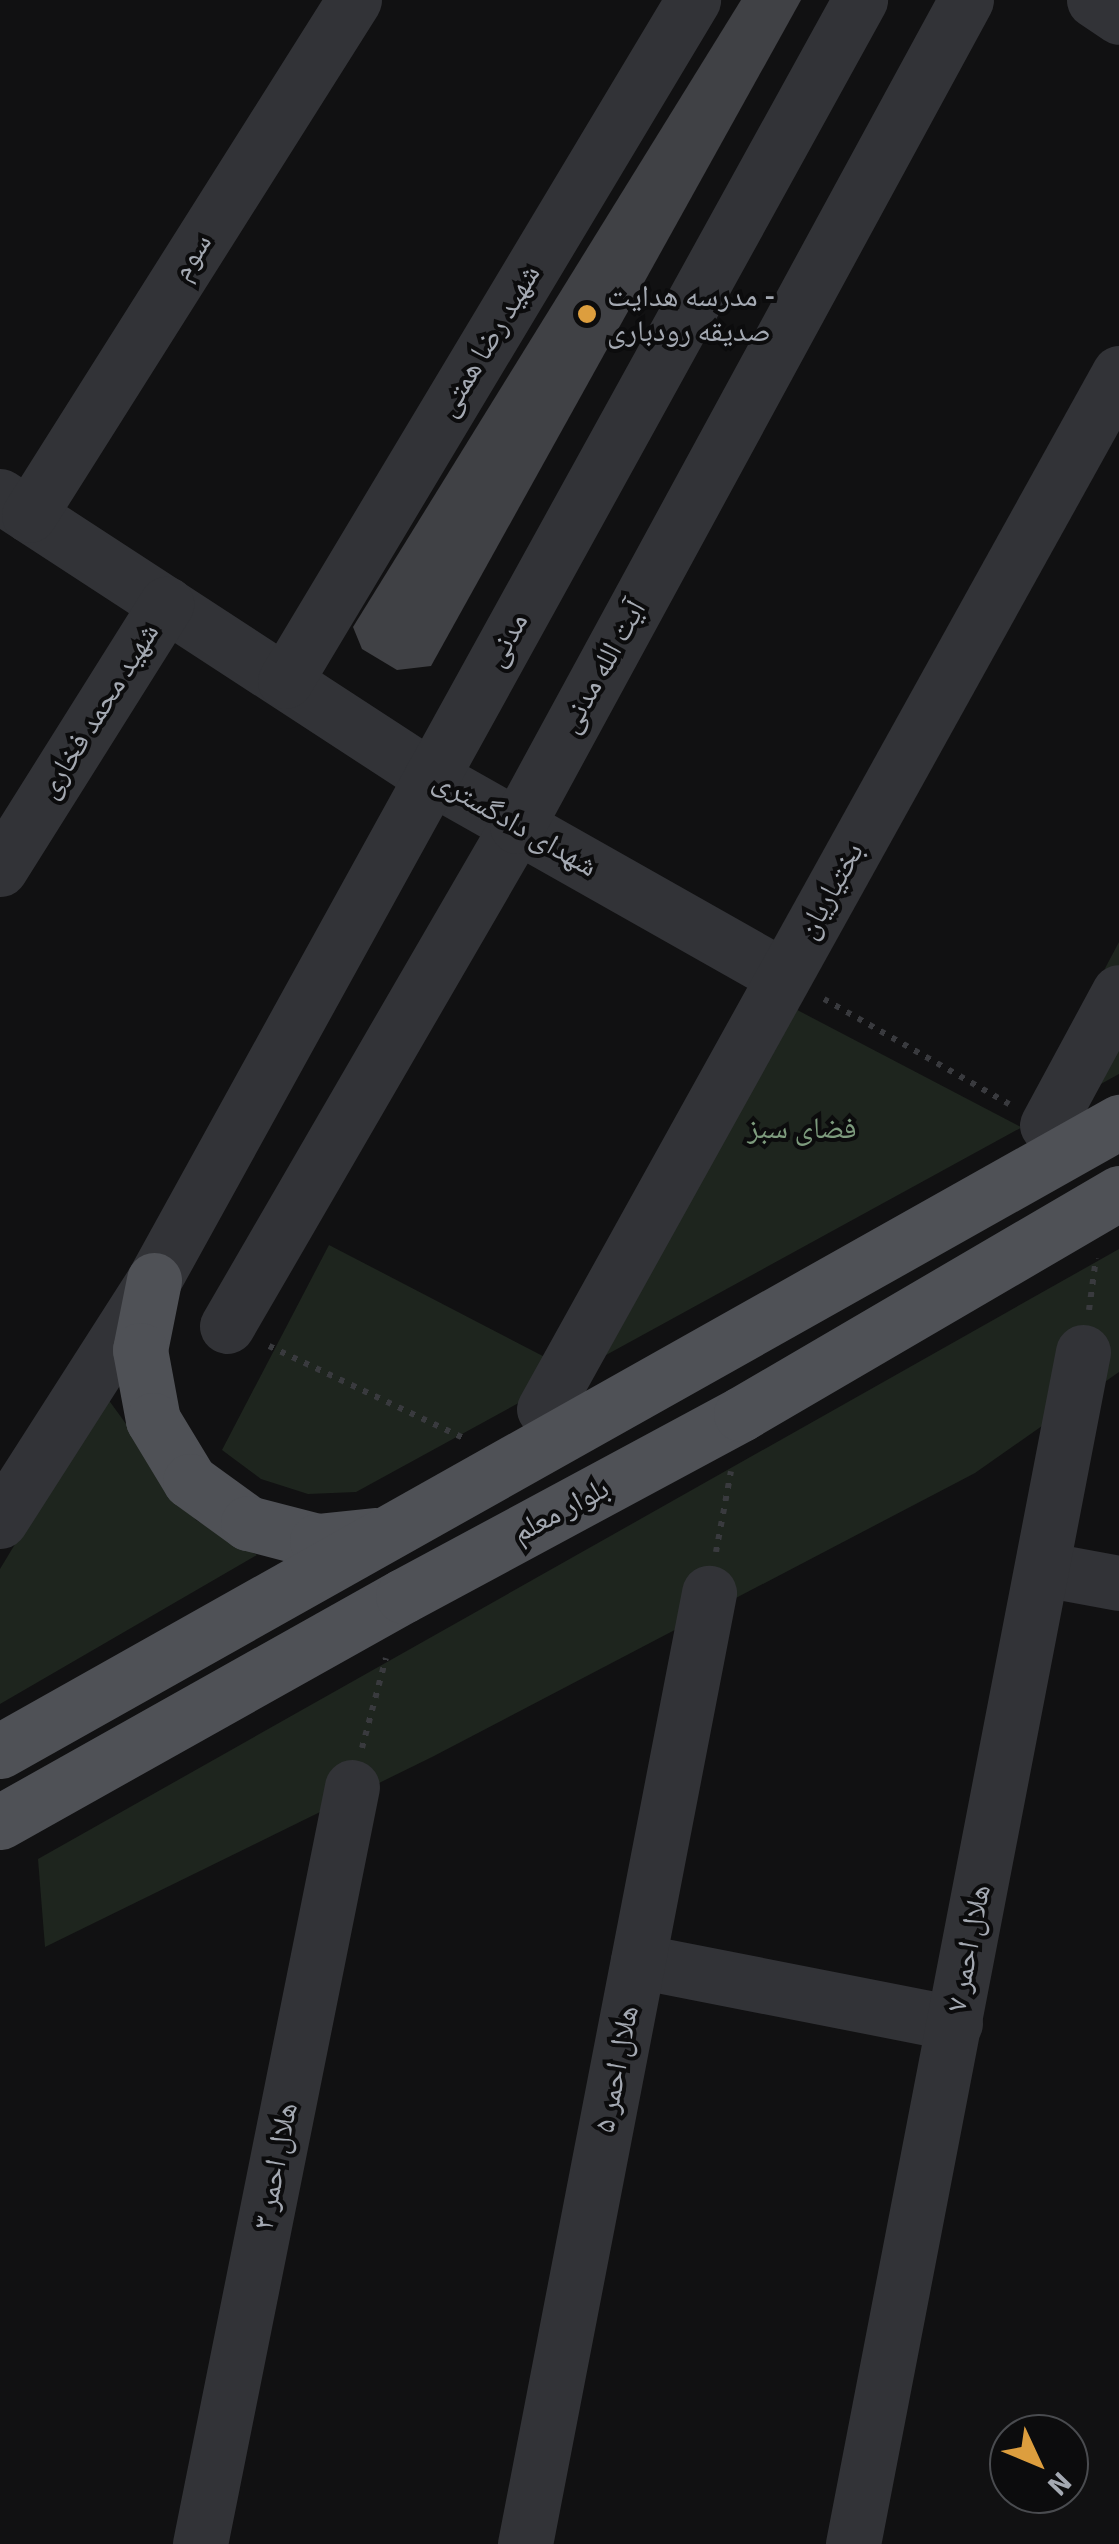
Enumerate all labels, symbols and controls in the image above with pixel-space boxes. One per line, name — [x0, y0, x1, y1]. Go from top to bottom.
street label: سوم — [164, 227, 220, 287]
street label: شهید رضا همتی — [429, 258, 549, 424]
place label: مدرسه هدایت - صدیقه رودباری — [607, 279, 775, 350]
marker: مدرسه هدایت - صدیقه رودباری — [576, 303, 598, 325]
street label: آیت الله مدنی — [552, 594, 654, 740]
street label: مدنی — [477, 606, 537, 674]
street label: شهید محمد فخاری — [31, 617, 167, 805]
street label: شهدای دادگستری — [427, 763, 603, 885]
street label: بختیاریان — [790, 837, 872, 945]
park label: فضای سبز — [747, 1111, 857, 1147]
street label: بلوار معلم — [507, 1471, 615, 1551]
street label: هلال احمر ۷ — [939, 1881, 999, 2015]
street label: هلال احمر ۵ — [587, 2002, 647, 2136]
street label: هلال احمر ۳ — [246, 2099, 306, 2233]
north arrow — [989, 2414, 1089, 2514]
text: N — [1040, 2465, 1078, 2502]

